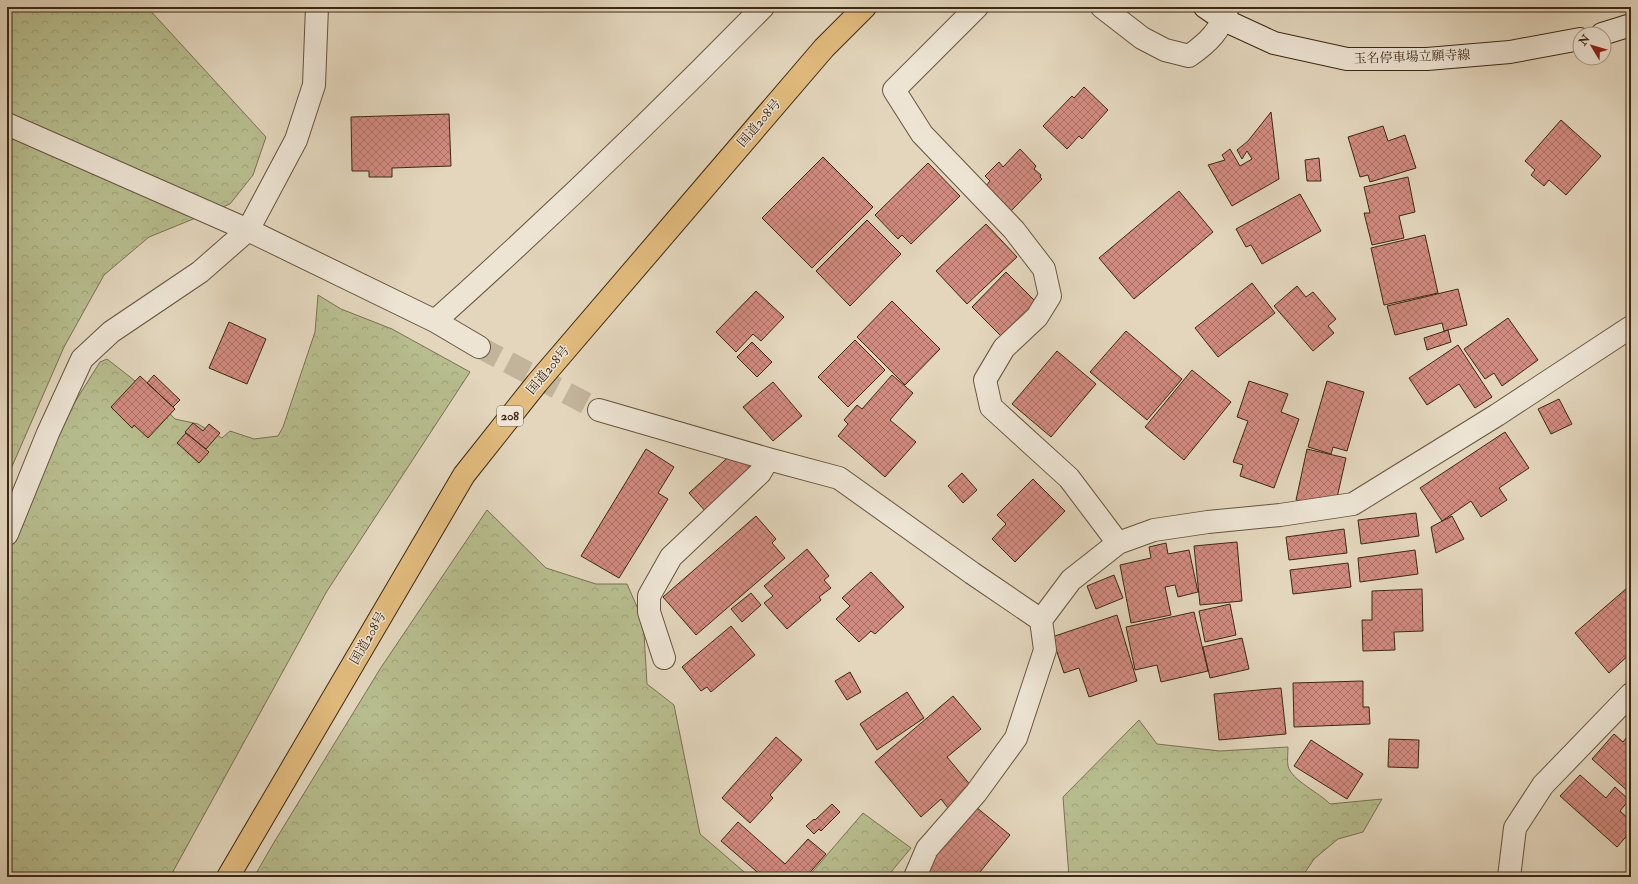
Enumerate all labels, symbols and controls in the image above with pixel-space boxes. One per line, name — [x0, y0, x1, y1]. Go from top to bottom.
north arrow — [1572, 26, 1612, 66]
text: N — [1576, 31, 1593, 49]
street label: 玉名停車場立願寺線 — [1353, 47, 1471, 67]
street label: 国道208号 — [734, 96, 784, 150]
street label: 国道208号 — [523, 343, 573, 397]
road number: 208 — [497, 406, 523, 426]
street label: 国道208号 — [346, 609, 390, 667]

